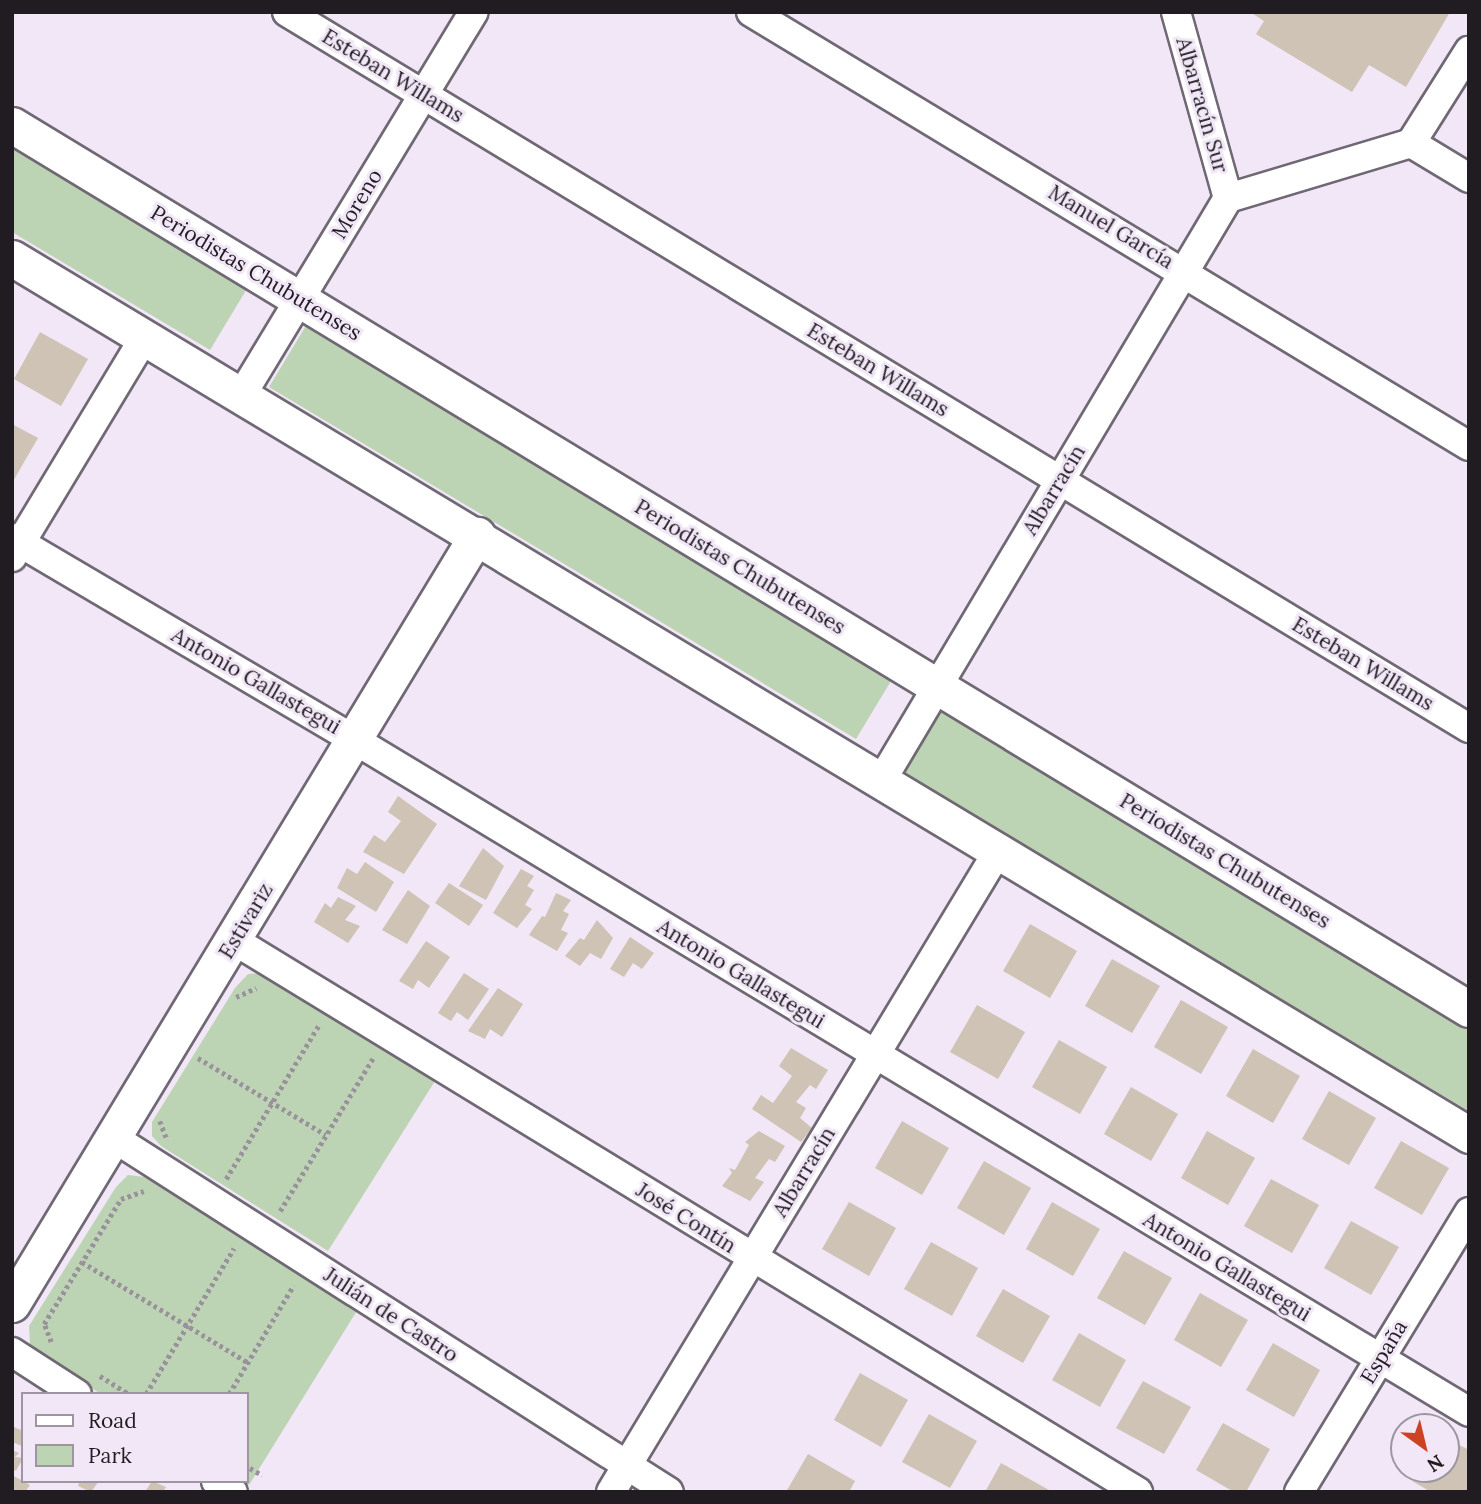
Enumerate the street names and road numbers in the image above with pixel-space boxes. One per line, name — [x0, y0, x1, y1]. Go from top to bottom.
street label: Esteban Willams — [318, 24, 468, 128]
street label: Albarracín Sur — [1171, 34, 1233, 176]
street label: Moreno — [326, 165, 388, 243]
street label: Manuel García — [1044, 180, 1178, 274]
street label: Periodistas Chubutenses — [146, 200, 366, 346]
street label: Esteban Willams — [803, 318, 953, 422]
street label: Albarracín — [1017, 440, 1091, 540]
street label: Periodistas Chubutenses — [630, 494, 850, 640]
street label: Esteban Willams — [1288, 612, 1438, 716]
street label: Antonio Gallastegui — [167, 622, 345, 740]
street label: Periodistas Chubutenses — [1115, 788, 1335, 934]
street label: Estivariz — [214, 879, 278, 963]
street label: Antonio Gallastegui — [653, 914, 829, 1034]
street label: Albarracín — [767, 1122, 841, 1222]
street label: José Contín — [631, 1177, 741, 1259]
street label: Antonio Gallastegui — [1139, 1207, 1315, 1327]
street label: Julián de Castro — [319, 1262, 463, 1368]
street label: España — [1355, 1316, 1413, 1388]

